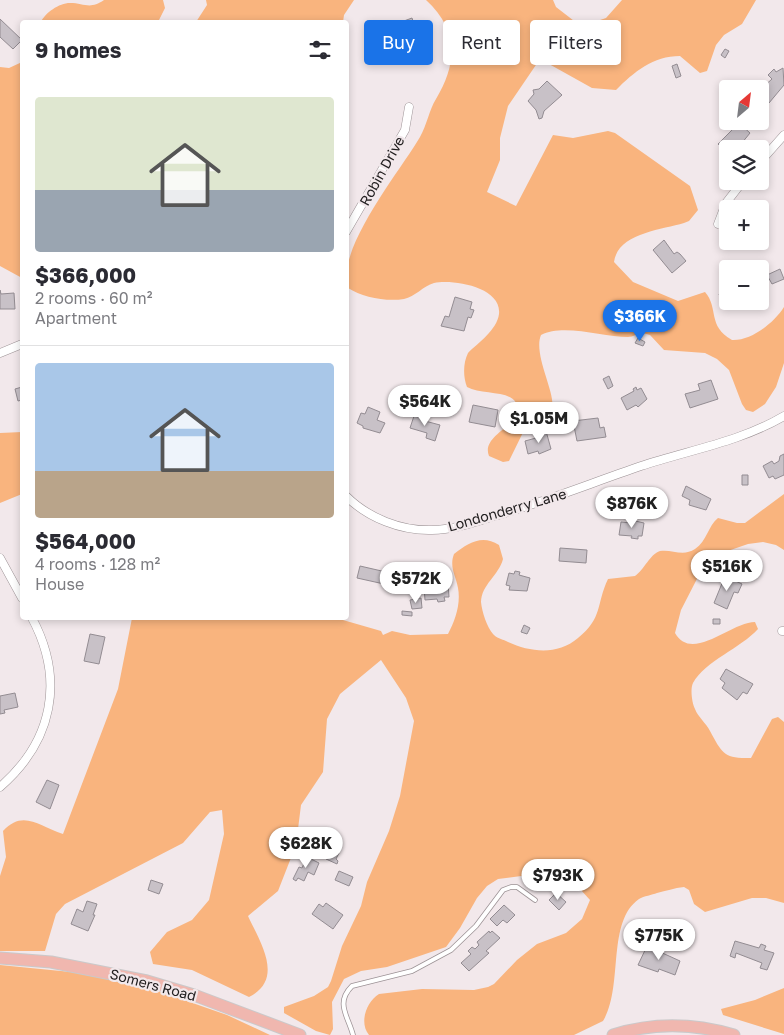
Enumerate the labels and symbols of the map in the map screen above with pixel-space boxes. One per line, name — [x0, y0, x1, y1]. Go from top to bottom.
north arrow — [719, 80, 769, 130]
street label: Robin Drive — [355, 133, 408, 209]
pin: $366K — [605, 300, 675, 342]
pin: $564K — [390, 384, 460, 427]
pin: $1.05M — [498, 402, 580, 444]
street label: Londonderry Lane — [446, 484, 568, 535]
pin: $876K — [597, 486, 667, 529]
pin: $516K — [692, 550, 762, 592]
pin: $572K — [381, 562, 451, 604]
pin: $628K — [271, 826, 341, 869]
pin: $793K — [523, 858, 593, 901]
pin: $775K — [624, 918, 694, 961]
street label: Somers Road — [108, 965, 198, 1004]

